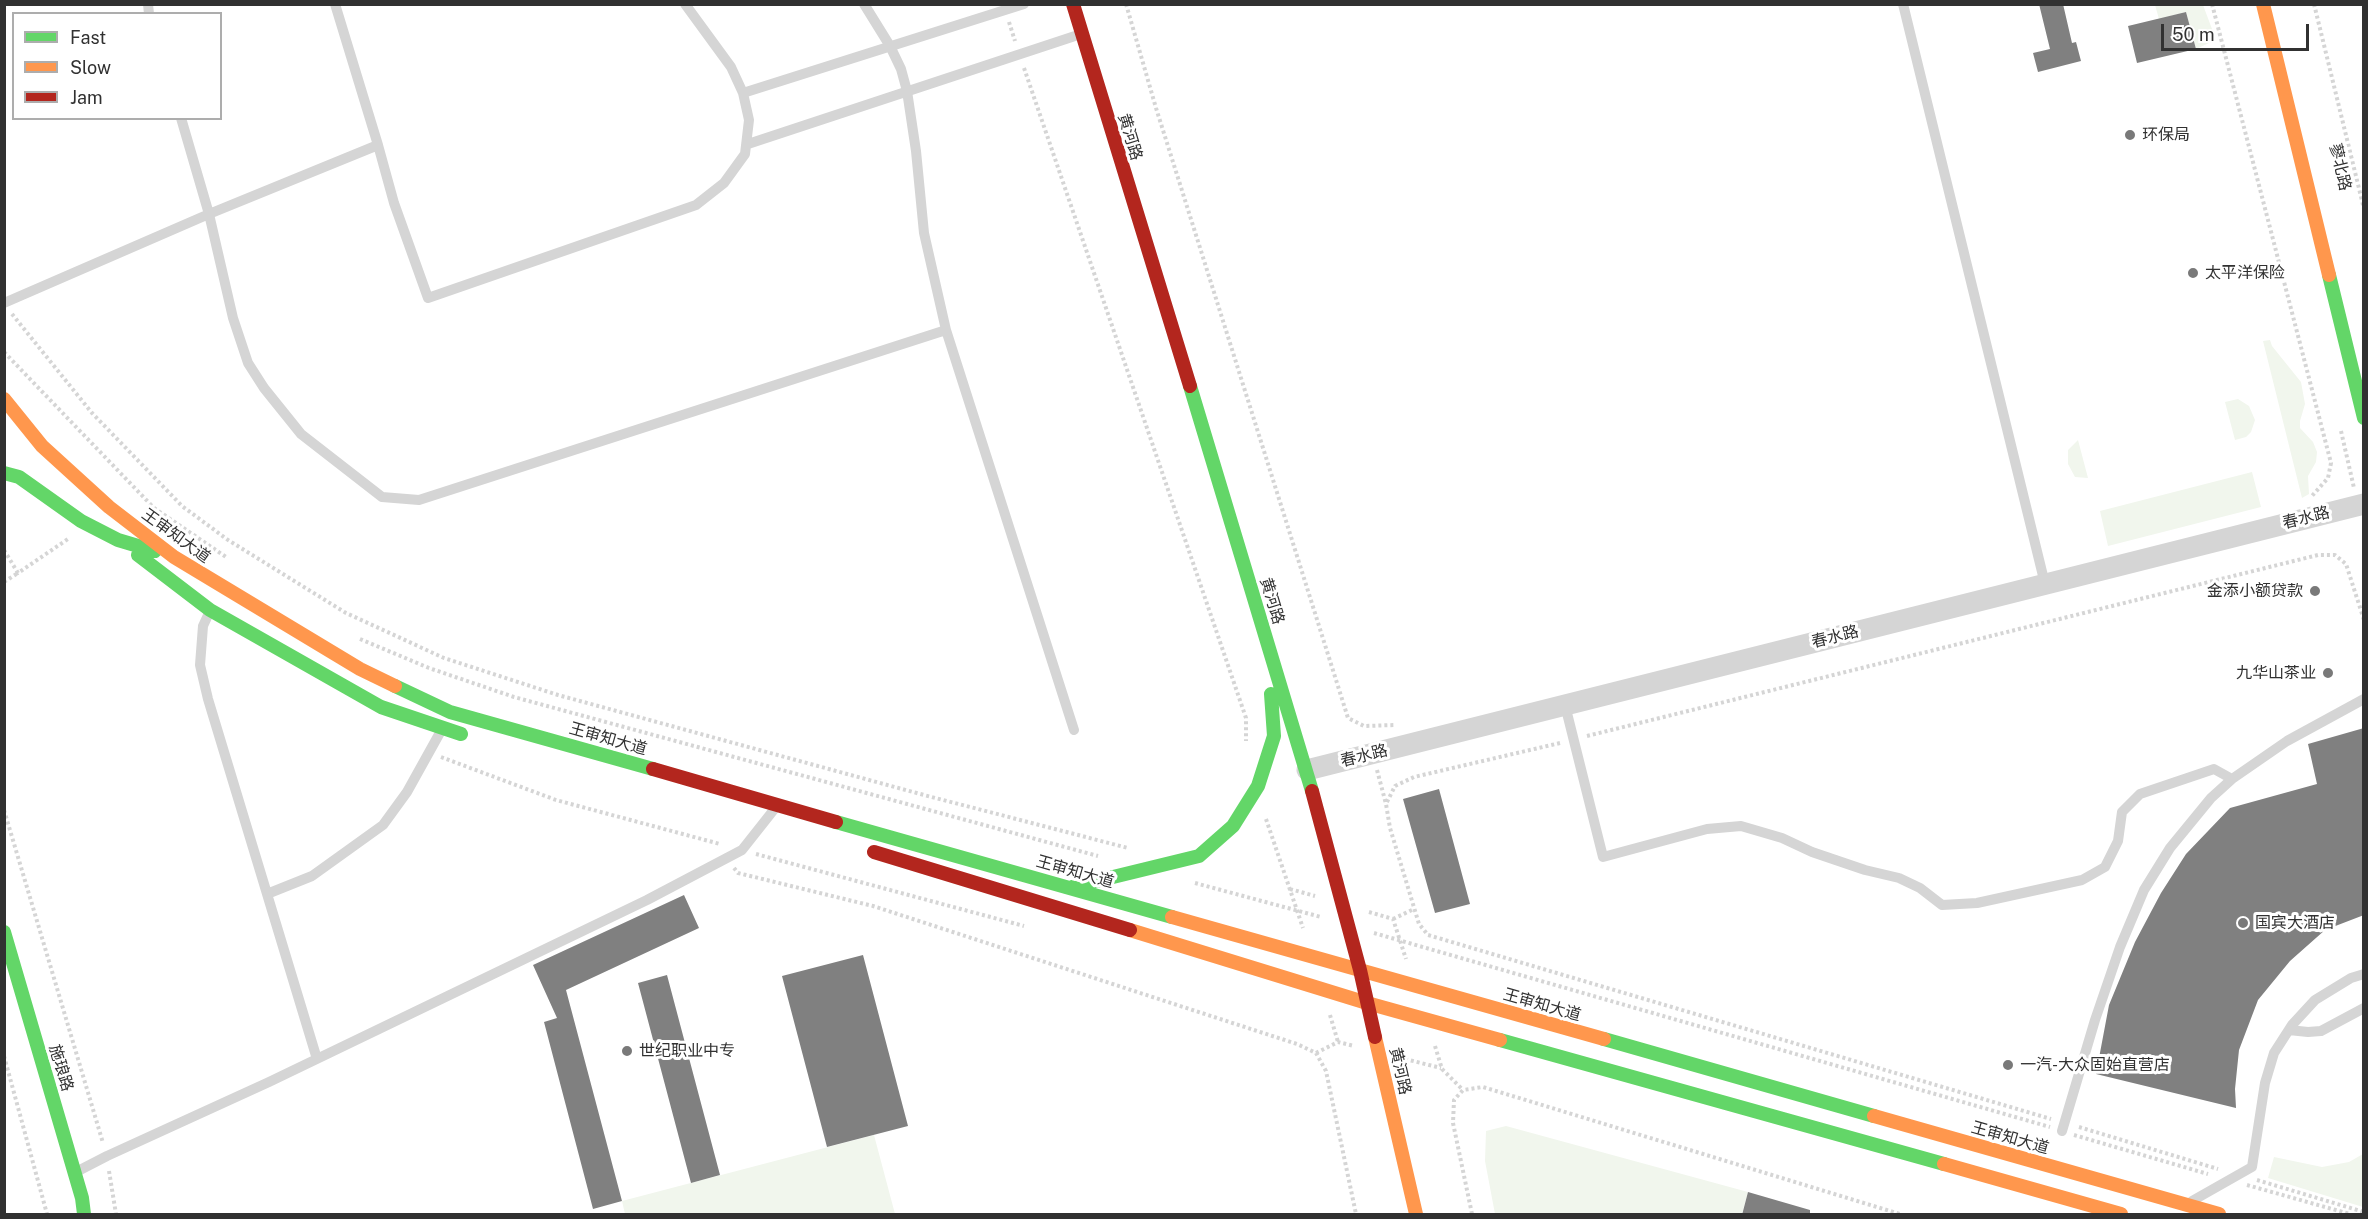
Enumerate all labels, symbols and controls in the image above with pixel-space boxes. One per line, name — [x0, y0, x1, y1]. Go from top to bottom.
legend — [12, 12, 222, 120]
scale bar — [2164, 12, 2312, 50]
text: 50 m — [2172, 24, 2215, 45]
text: Fast — [70, 27, 106, 48]
text: Slow — [70, 57, 111, 78]
text: Jam — [70, 87, 103, 108]
street label: 黄河路 — [1114, 111, 1146, 163]
place label: 环保局 — [2142, 125, 2190, 145]
marker: 环保局 — [2123, 128, 2137, 142]
street label: 蓼北路 — [2325, 141, 2355, 193]
place label: 太平洋保险 — [2205, 263, 2285, 283]
marker: 太平洋保险 — [2186, 266, 2200, 280]
street label: 春水路 — [2280, 503, 2332, 533]
street label: 王审知大道 — [138, 505, 214, 567]
street label: 黄河路 — [1256, 575, 1288, 627]
place label: 金添小额贷款 — [2207, 581, 2303, 601]
marker: 金添小额贷款 — [2308, 584, 2322, 598]
street label: 春水路 — [1809, 622, 1861, 652]
place label: 九华山茶业 — [2236, 663, 2316, 683]
marker: 九华山茶业 — [2321, 666, 2335, 680]
street label: 王审知大道 — [567, 719, 649, 759]
street label: 春水路 — [1338, 741, 1390, 771]
street label: 王审知大道 — [1034, 852, 1116, 892]
place label: 国宾大酒店 — [2255, 913, 2335, 933]
marker: 国宾大酒店 — [2236, 916, 2250, 930]
street label: 王审知大道 — [1501, 985, 1583, 1025]
place label: 世纪职业中专 — [639, 1041, 735, 1061]
street label: 施琅路 — [45, 1042, 77, 1094]
marker: 世纪职业中专 — [620, 1044, 634, 1058]
street label: 黄河路 — [1385, 1045, 1415, 1097]
place label: 一汽-大众固始直营店 — [2020, 1055, 2170, 1075]
marker: 一汽-大众固始直营店 — [2001, 1058, 2015, 1072]
street label: 王审知大道 — [1969, 1118, 2051, 1158]

